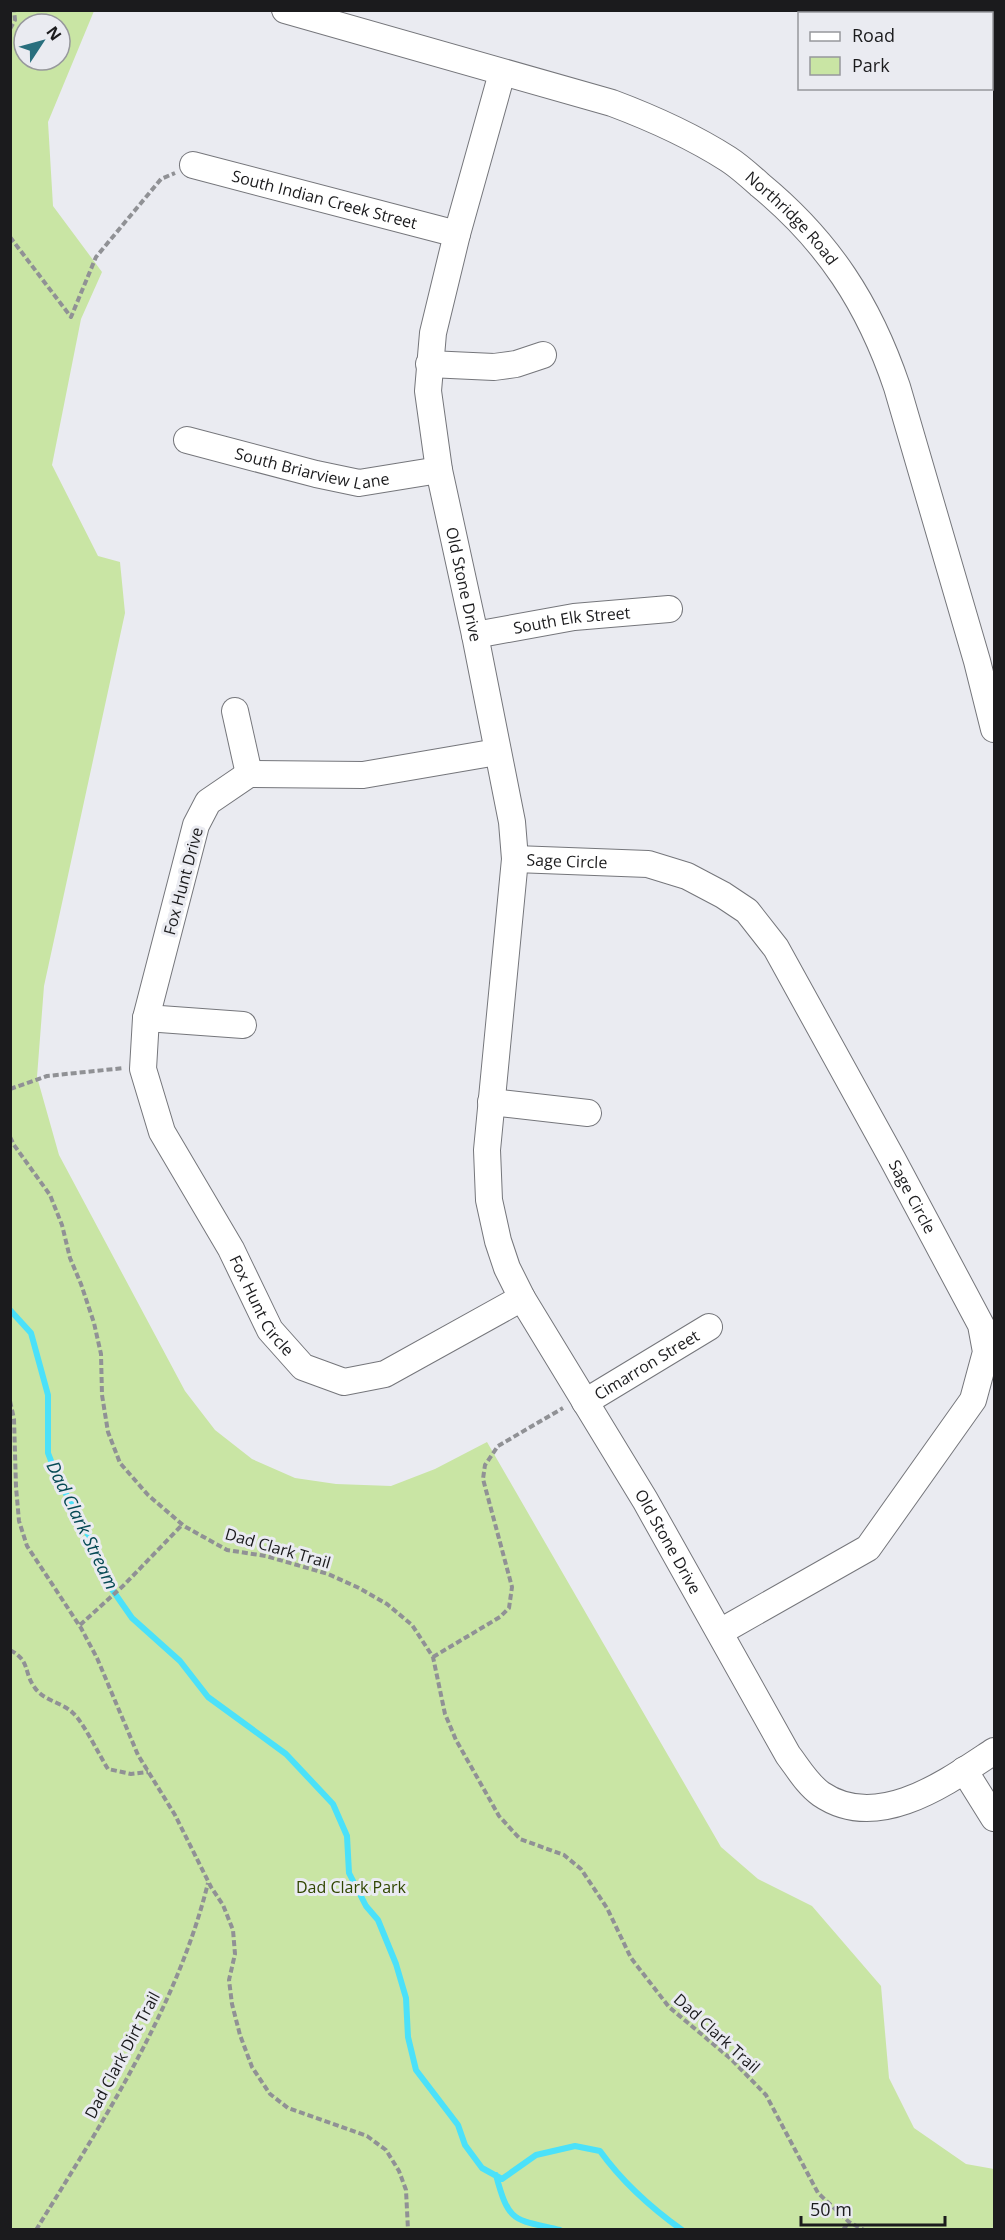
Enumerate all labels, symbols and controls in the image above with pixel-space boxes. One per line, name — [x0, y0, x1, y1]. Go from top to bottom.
north arrow — [12, 12, 72, 72]
legend — [798, 12, 993, 90]
text: N — [41, 21, 67, 45]
text: Road — [852, 23, 895, 47]
text: Park — [852, 53, 890, 77]
street label: South Indian Creek Street — [230, 165, 420, 234]
street label: Northridge Road — [741, 166, 843, 269]
street label: South Briarview Lane — [233, 442, 391, 494]
street label: Old Stone Drive — [441, 525, 487, 643]
street label: South Elk Street — [511, 601, 631, 639]
street label: Fox Hunt Drive — [158, 825, 208, 937]
street label: Sage Circle — [526, 848, 608, 873]
street label: Sage Circle — [884, 1156, 941, 1237]
street label: Fox Hunt Circle — [224, 1251, 299, 1360]
street label: Cimarron Street — [590, 1324, 704, 1405]
water label: Dad Clark Stream — [42, 1457, 124, 1593]
street label: Old Stone Drive — [630, 1485, 706, 1598]
street label: Dad Clark Trail — [223, 1522, 333, 1574]
park label: Dad Clark Park — [296, 1876, 407, 1898]
street label: Dad Clark Dirt Trail — [79, 1988, 165, 2122]
street label: Dad Clark Trail — [669, 1988, 765, 2078]
scale bar — [801, 2189, 945, 2227]
text: 50 m — [810, 2197, 852, 2221]

